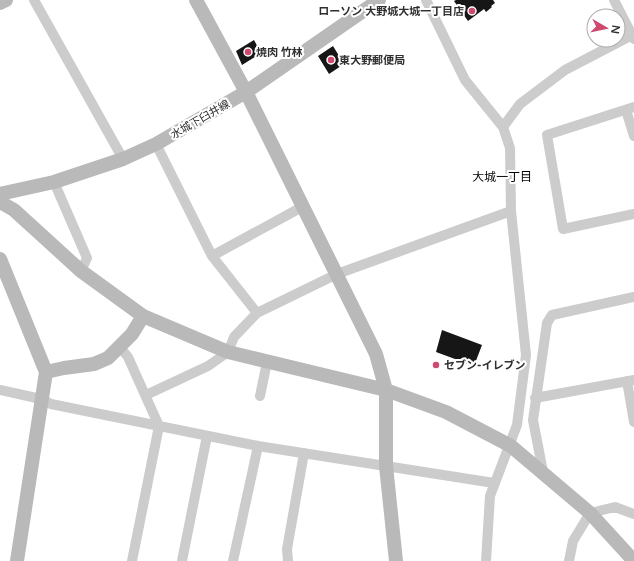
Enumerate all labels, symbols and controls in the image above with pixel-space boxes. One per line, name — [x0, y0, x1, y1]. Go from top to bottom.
place label: ローソン 大野城大城一丁目店 — [318, 5, 464, 18]
marker: ローソン 大野城大城一丁目店 — [467, 6, 477, 16]
north arrow — [586, 8, 626, 48]
text: N — [608, 24, 622, 35]
place label: 焼肉 竹林 — [256, 46, 303, 59]
marker: 焼肉 竹林 — [243, 47, 253, 57]
place label: 東大野郵便局 — [339, 54, 405, 67]
marker: 東大野郵便局 — [326, 55, 336, 65]
street label: 水城下臼井線 — [168, 97, 232, 142]
district label: 大城一丁目 — [472, 170, 532, 184]
place label: セブン-イレブン — [444, 359, 526, 372]
marker: セブン-イレブン — [431, 360, 441, 370]

